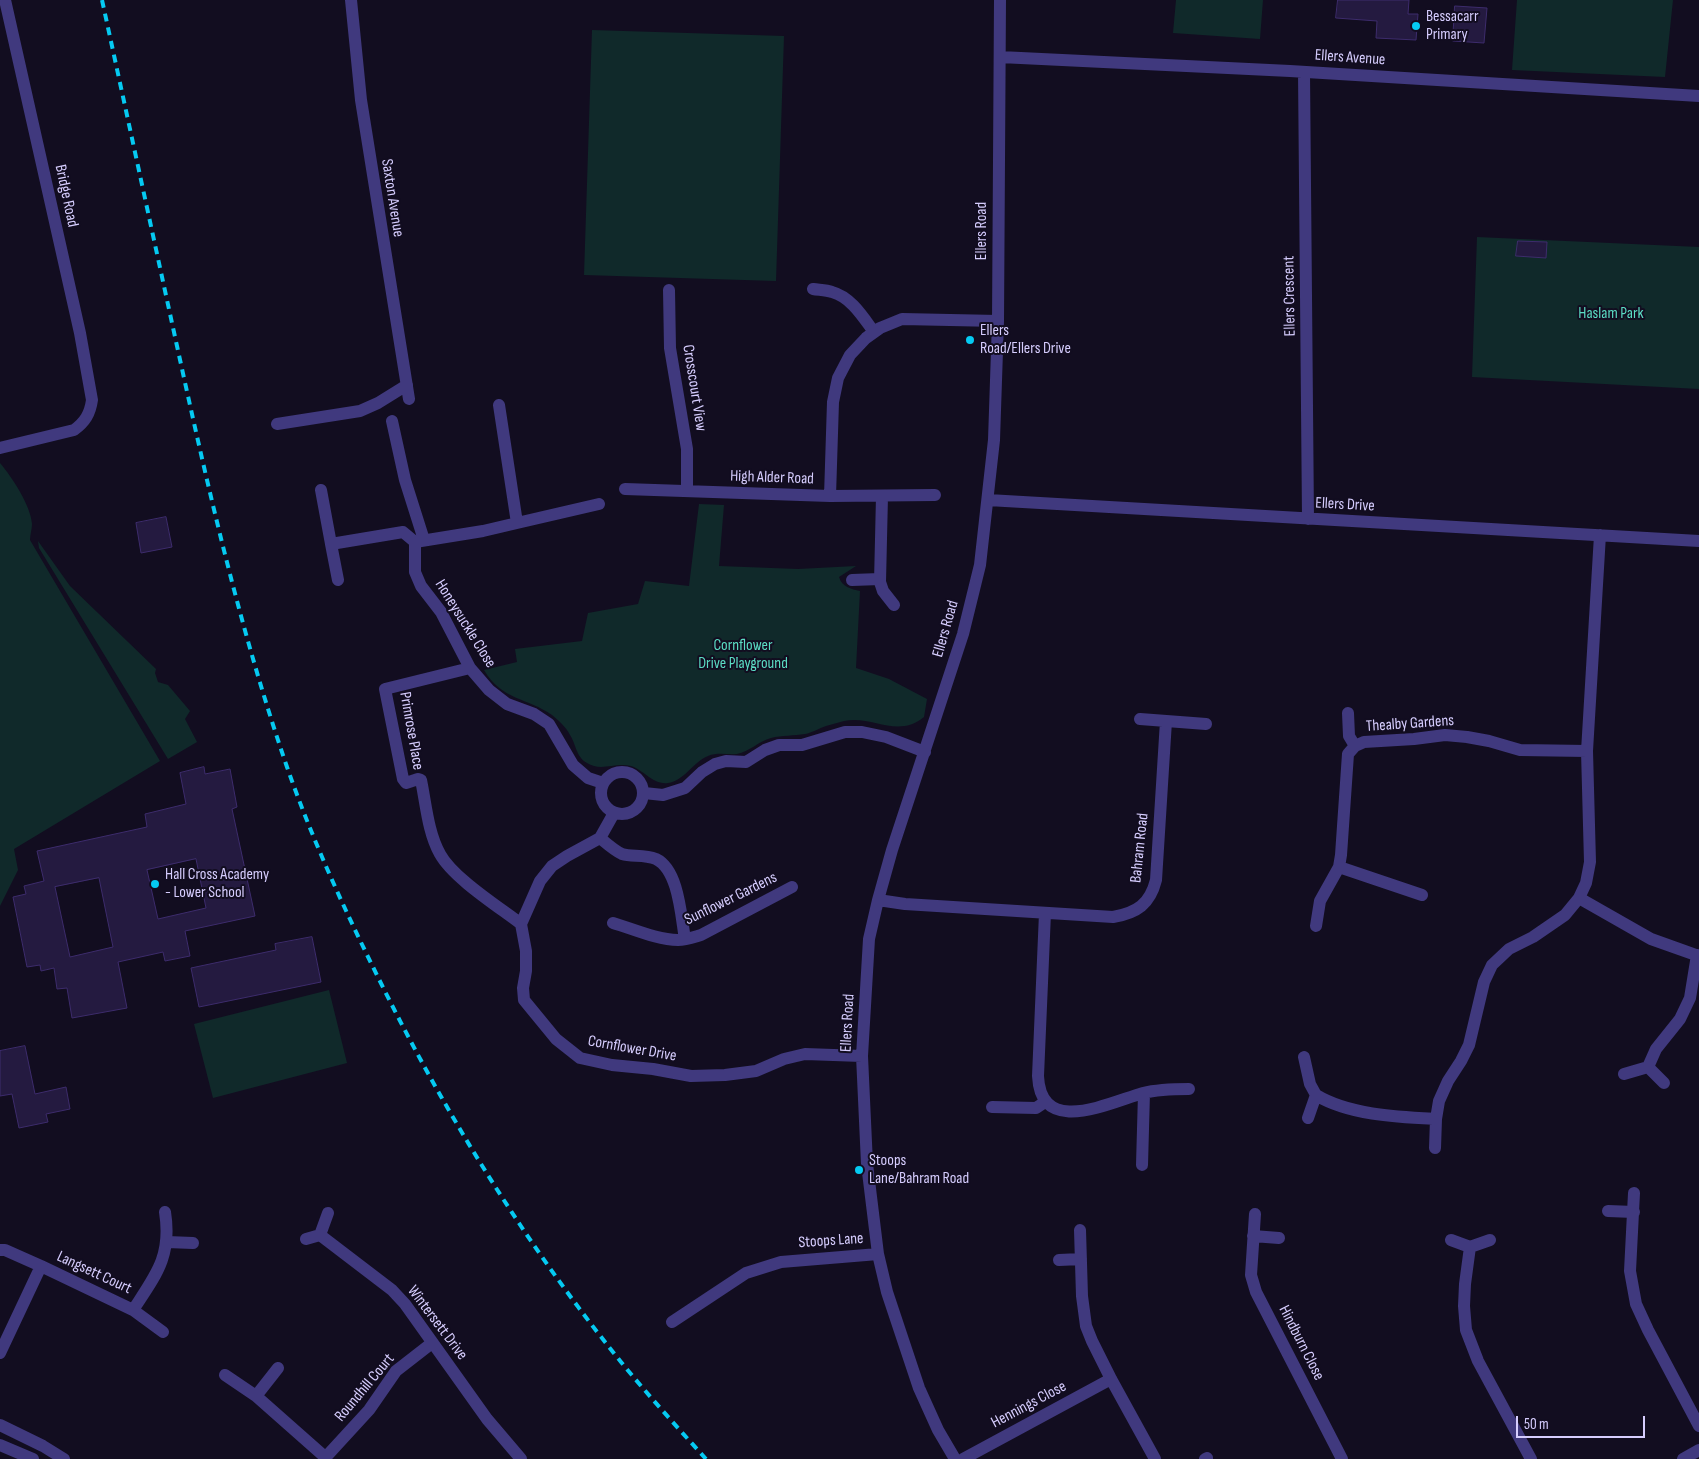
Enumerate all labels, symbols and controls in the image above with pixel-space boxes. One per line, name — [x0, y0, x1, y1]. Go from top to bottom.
place label: Bessacarr Primary — [1426, 7, 1478, 45]
marker: Bessacarr Primary — [1410, 20, 1422, 32]
street label: Ellers Avenue — [1314, 46, 1386, 70]
street label: Saxton Avenue — [376, 158, 408, 238]
street label: Bridge Road — [50, 163, 82, 229]
street label: Ellers Road — [972, 202, 992, 260]
street label: Ellers Crescent — [1280, 256, 1300, 336]
park label: Haslam Park — [1578, 304, 1644, 324]
place label: Ellers Road/Ellers Drive — [980, 321, 1071, 359]
marker: Ellers Road/Ellers Drive — [964, 334, 976, 346]
street label: Crosscourt View — [678, 343, 710, 433]
street label: High Alder Road — [730, 467, 814, 489]
street label: Ellers Drive — [1315, 494, 1375, 516]
street label: Honeysuckle Close — [430, 576, 500, 672]
street label: Ellers Road — [929, 598, 963, 660]
park label: Cornflower Drive Playground — [698, 636, 788, 674]
street label: Primrose Place — [395, 690, 427, 772]
street label: Thealby Gardens — [1365, 711, 1455, 737]
street label: Bahram Road — [1127, 812, 1153, 884]
place label: Hall Cross Academy - Lower School — [165, 865, 269, 903]
street label: Sunflower Gardens — [682, 868, 780, 930]
marker: Hall Cross Academy - Lower School — [149, 878, 161, 890]
street label: Ellers Road — [837, 993, 859, 1053]
street label: Cornflower Drive — [586, 1032, 678, 1066]
place label: Stoops Lane/Bahram Road — [869, 1151, 969, 1189]
marker: Stoops Lane/Bahram Road — [853, 1164, 865, 1176]
street label: Stoops Lane — [798, 1229, 864, 1253]
street label: Langsett Court — [54, 1247, 134, 1299]
street label: Wintersett Drive — [403, 1282, 471, 1364]
street label: Hindburn Close — [1274, 1302, 1328, 1384]
street label: Roundhill Court — [331, 1350, 399, 1426]
street label: Hennings Close — [988, 1377, 1070, 1433]
scale bar — [1519, 1406, 1648, 1438]
text: 50 m — [1524, 1415, 1549, 1434]

